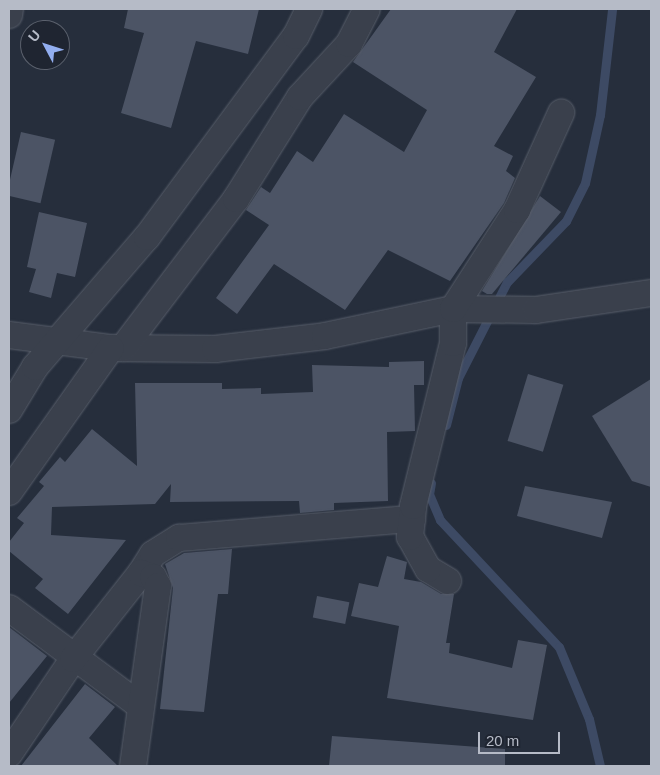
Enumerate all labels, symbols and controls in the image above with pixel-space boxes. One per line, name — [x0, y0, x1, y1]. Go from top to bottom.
north arrow — [20, 20, 70, 70]
text: U — [25, 27, 44, 45]
scale bar — [480, 722, 562, 754]
text: 20 m — [486, 732, 519, 749]

